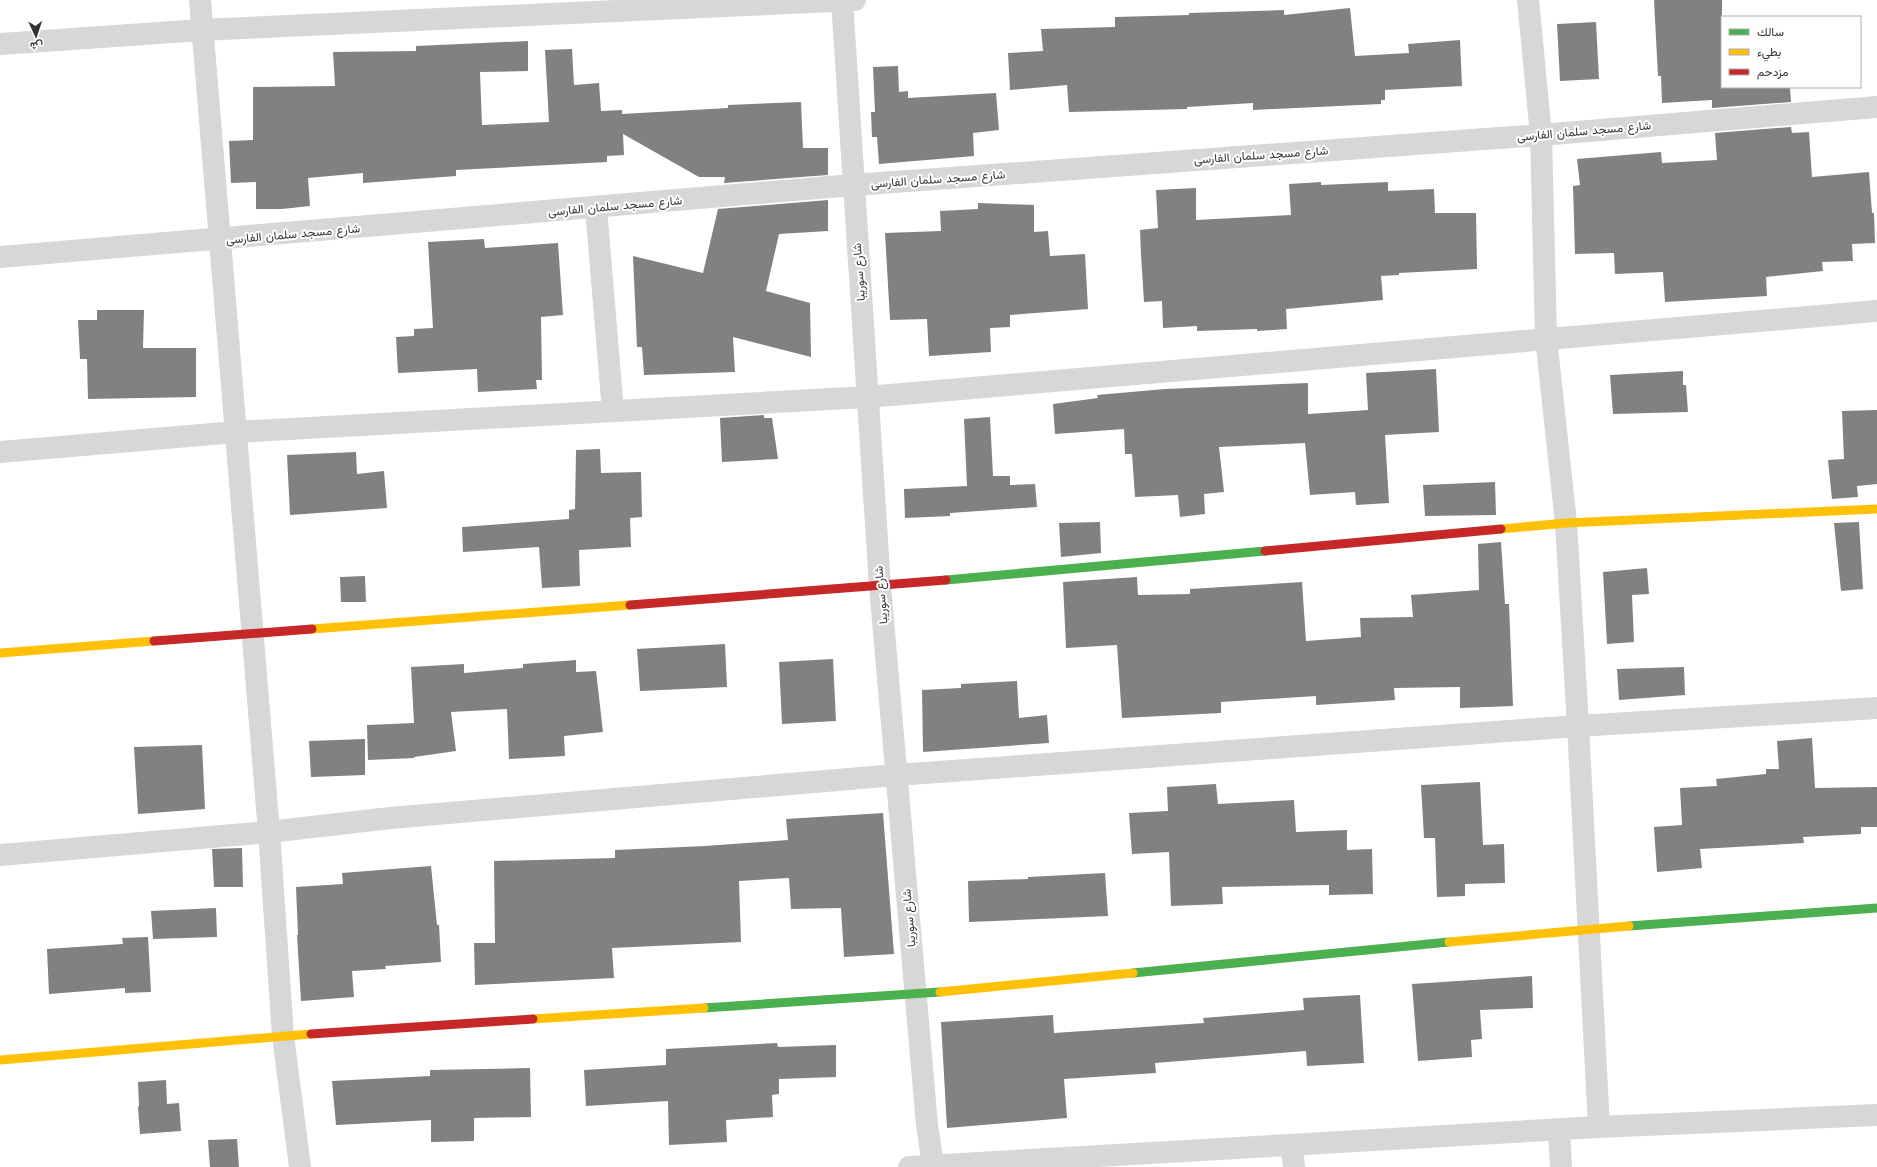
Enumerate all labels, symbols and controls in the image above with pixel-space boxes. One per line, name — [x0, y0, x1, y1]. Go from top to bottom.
north arrow — [16, 16, 56, 56]
legend — [1721, 16, 1861, 88]
text: سالك — [1757, 25, 1784, 39]
text: ش — [30, 39, 43, 52]
text: بطيء — [1757, 45, 1781, 62]
text: مزدحم — [1757, 65, 1788, 80]
street label: شارع مسجد سلمان الفارسى — [1516, 118, 1652, 146]
street label: شارع مسجد سلمان الفارسى — [1193, 143, 1329, 169]
street label: شارع مسجد سلمان الفارسى — [870, 167, 1006, 193]
street label: شارع مسجد سلمان الفارسى — [547, 193, 683, 221]
street label: شارع مسجد سلمان الفارسى — [225, 221, 361, 249]
street label: شارع سوريبا — [850, 242, 870, 302]
street label: شارع سوريبا — [871, 565, 893, 625]
street label: شارع سوريبا — [899, 888, 921, 948]

